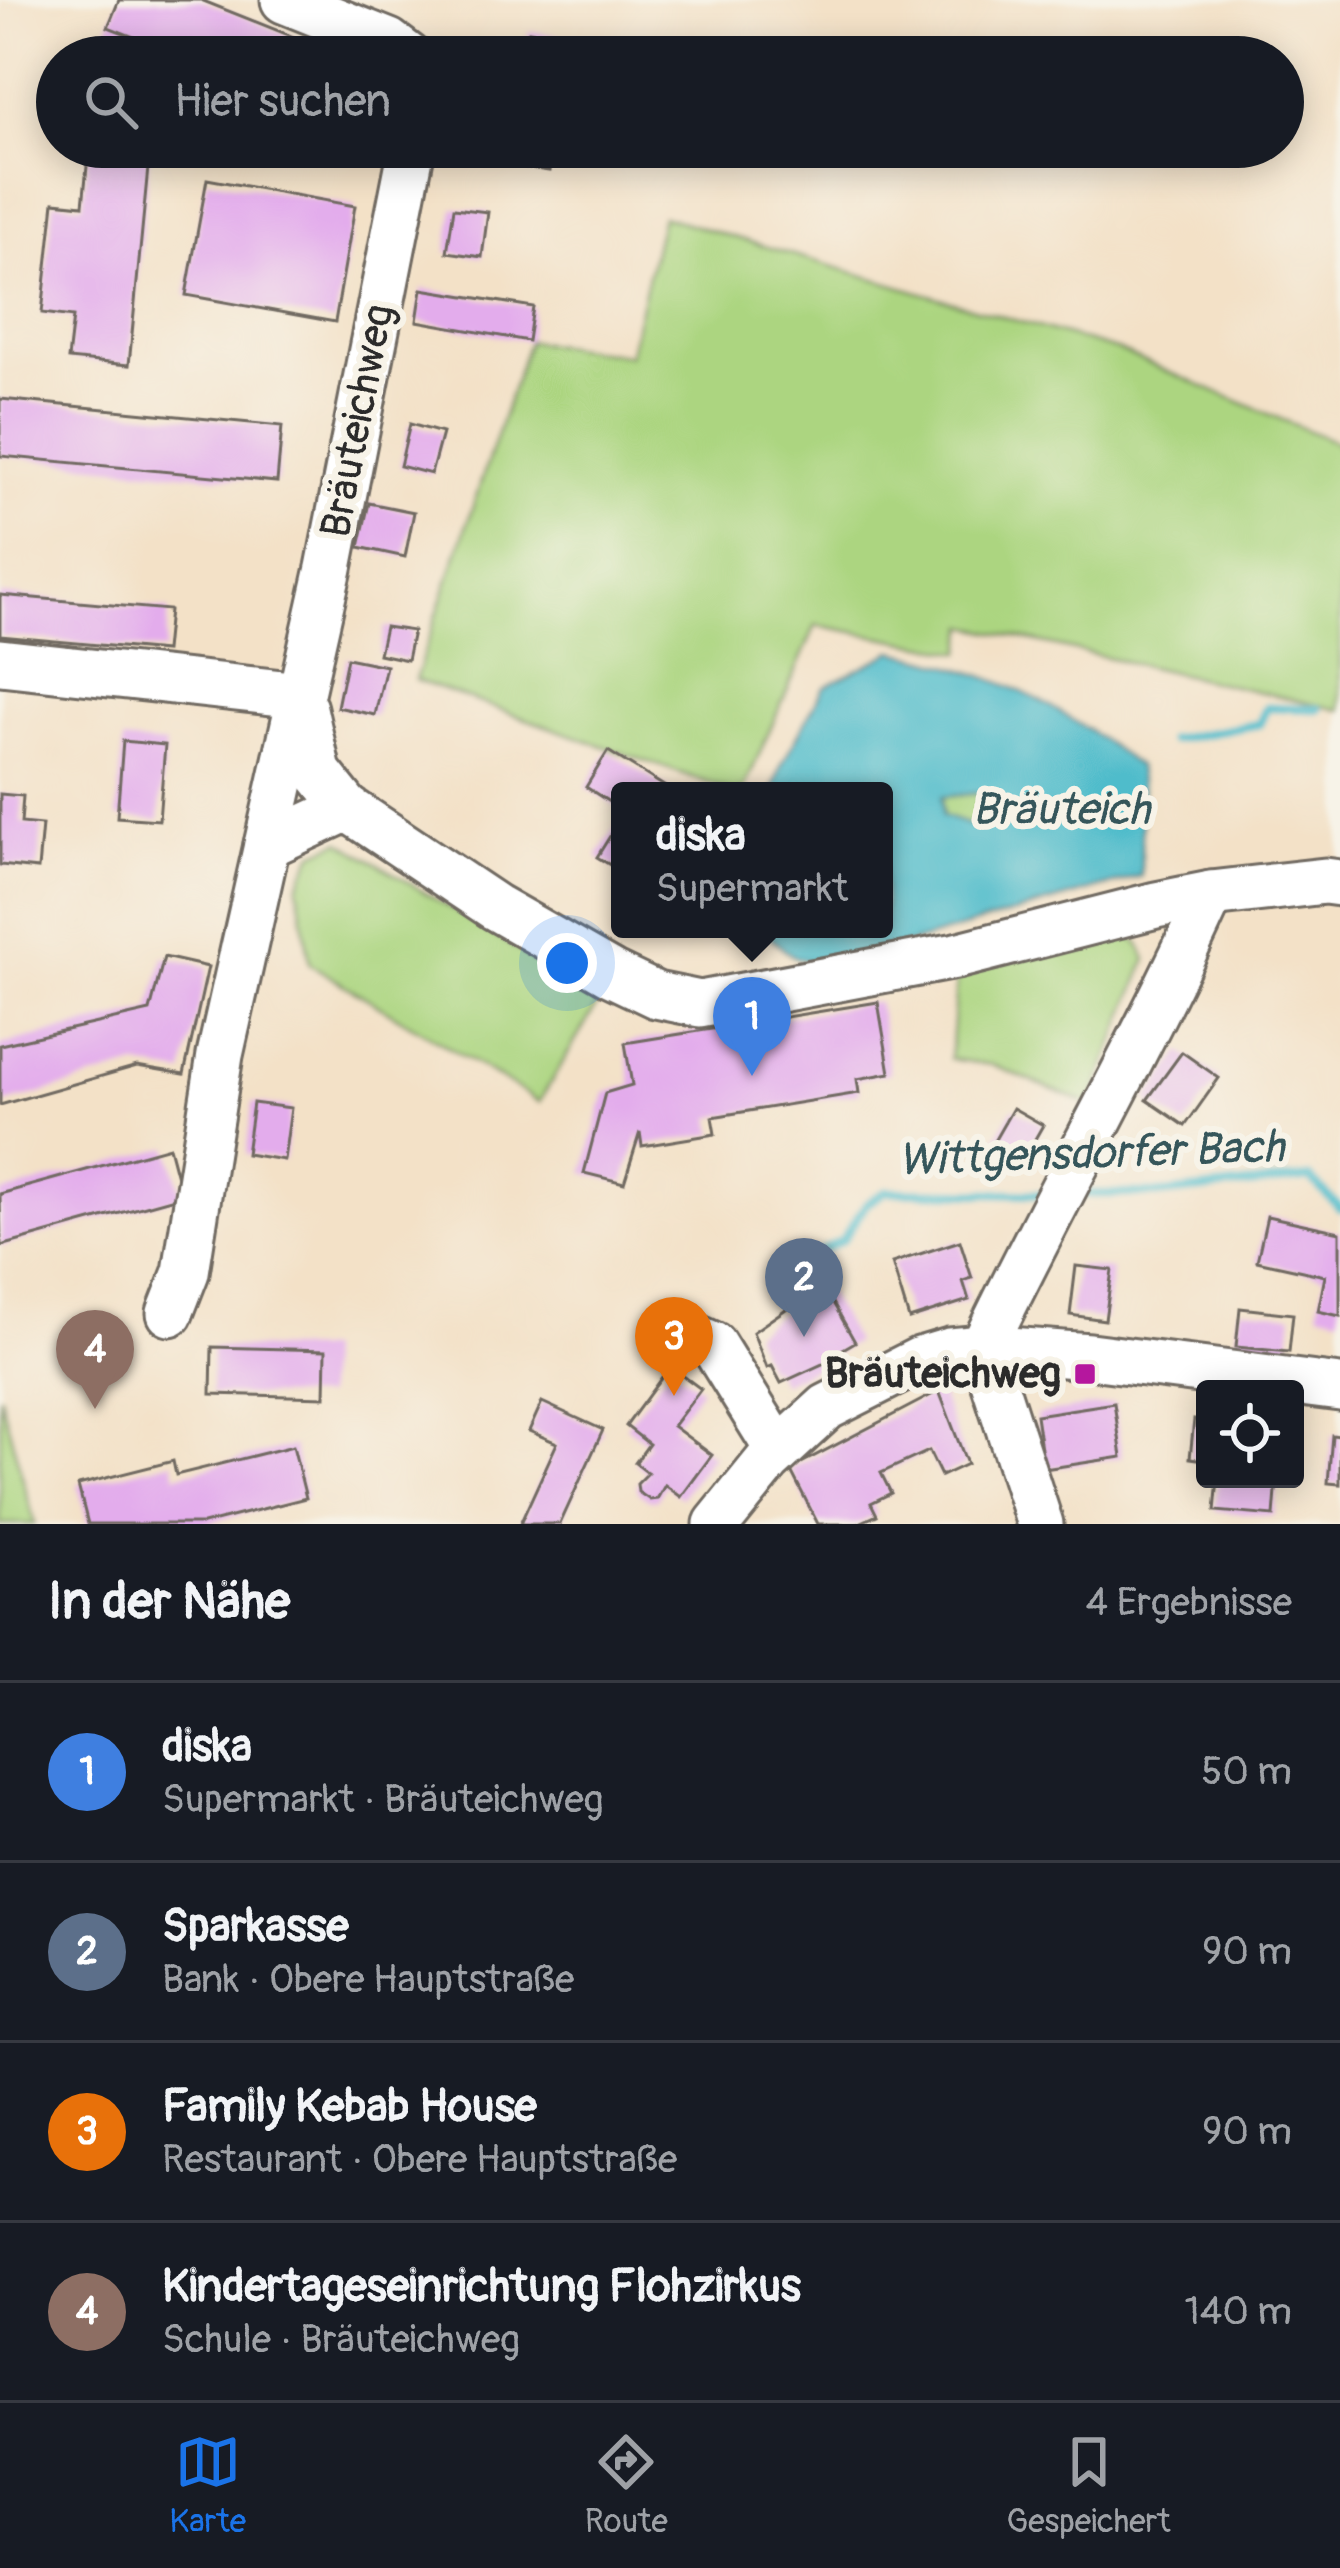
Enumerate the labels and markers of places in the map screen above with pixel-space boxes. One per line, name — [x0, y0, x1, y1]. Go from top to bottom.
pin: 1 — [713, 977, 791, 1076]
pin: 2 — [765, 1238, 843, 1337]
pin: 3 — [635, 1297, 713, 1396]
pin: 4 — [56, 1310, 134, 1409]
place label: Bräuteichweg — [825, 1348, 1061, 1400]
marker: Bräuteichweg — [1072, 1361, 1098, 1387]

